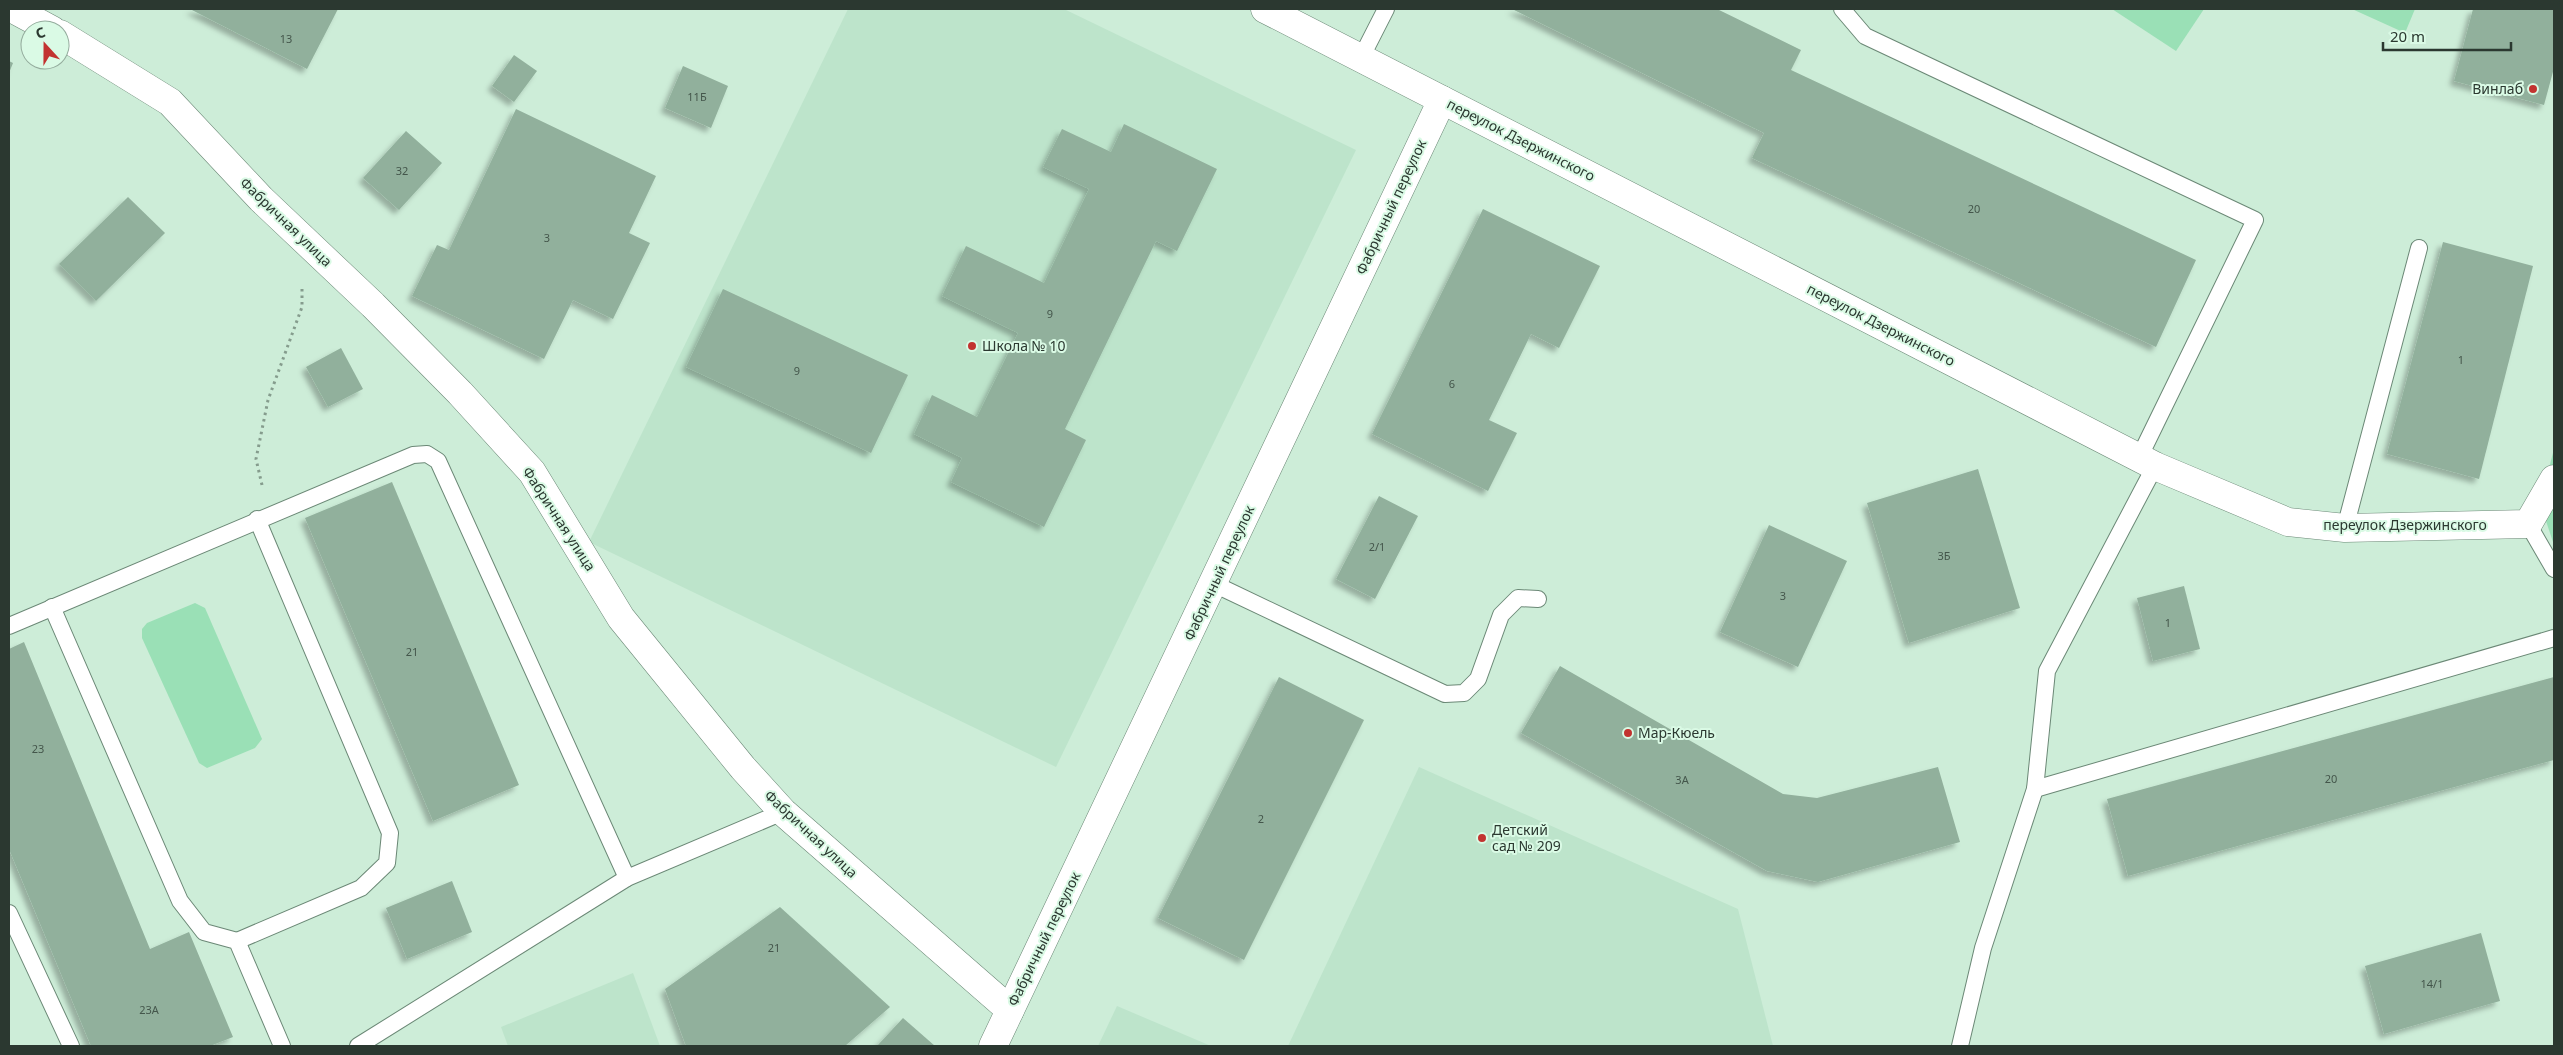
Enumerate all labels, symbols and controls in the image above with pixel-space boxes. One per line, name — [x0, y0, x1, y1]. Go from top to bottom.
north arrow — [20, 20, 70, 70]
scale bar — [2383, 20, 2510, 52]
text: С — [33, 22, 48, 43]
text: 20 m — [2390, 26, 2425, 46]
house number: 13 — [280, 31, 292, 46]
place label: Винлаб — [2472, 79, 2523, 98]
marker: Винлаб — [2527, 83, 2539, 95]
house number: 11Б — [687, 89, 707, 104]
street label: переулок Дзержинского — [1444, 94, 1598, 185]
street label: Фабричный переулок — [1351, 136, 1430, 277]
house number: 32 — [396, 163, 408, 178]
street label: Фабричная улица — [236, 173, 336, 270]
house number: 20 — [1968, 201, 1980, 216]
house number: 3 — [544, 230, 550, 245]
street label: переулок Дзержинского — [1804, 279, 1958, 370]
house number: 9 — [1047, 306, 1053, 321]
place label: Школа № 10 — [982, 336, 1066, 355]
marker: Школа № 10 — [966, 340, 978, 352]
house number: 1 — [2458, 352, 2464, 367]
house number: 9 — [794, 363, 800, 378]
house number: 6 — [1449, 376, 1455, 391]
street label: Фабричная улица — [519, 463, 600, 575]
street label: Фабричный переулок — [1179, 502, 1258, 643]
street label: переулок Дзержинского — [2323, 515, 2487, 534]
house number: 2/1 — [1369, 539, 1385, 554]
house number: 3Б — [1937, 548, 1951, 563]
house number: 3 — [1780, 588, 1786, 603]
house number: 1 — [2165, 615, 2171, 630]
house number: 21 — [406, 644, 418, 659]
place label: Мар-Кюель — [1638, 723, 1715, 742]
marker: Мар-Кюель — [1622, 727, 1634, 739]
house number: 23 — [32, 741, 44, 756]
house number: 20 — [2325, 771, 2337, 786]
house number: 3А — [1675, 772, 1690, 787]
street label: Фабричная улица — [761, 785, 862, 882]
house number: 2 — [1258, 811, 1264, 826]
place label: Детский сад № 209 — [1492, 820, 1561, 855]
marker: Детский сад № 209 — [1476, 832, 1488, 844]
street label: Фабричный переулок — [1003, 868, 1085, 1009]
house number: 21 — [768, 940, 780, 955]
house number: 14/1 — [2421, 976, 2443, 991]
house number: 23А — [139, 1002, 160, 1017]

